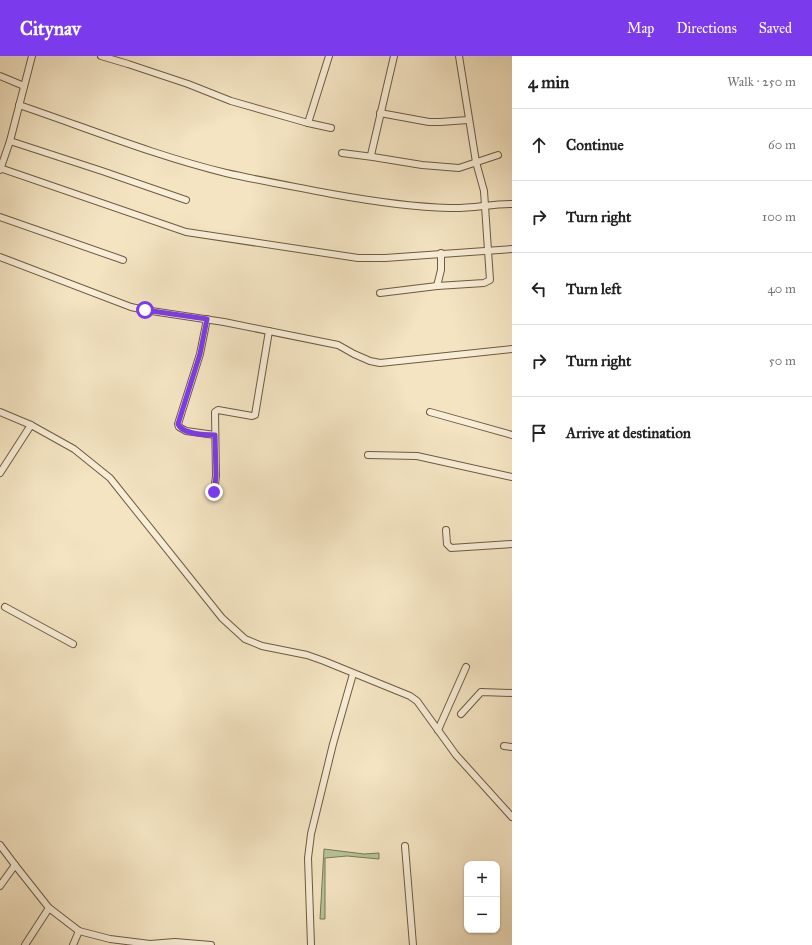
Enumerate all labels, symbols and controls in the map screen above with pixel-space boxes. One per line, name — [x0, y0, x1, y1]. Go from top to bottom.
text: Citynav — [20, 17, 81, 40]
text: Map — [627, 20, 654, 37]
text: Directions — [676, 20, 737, 37]
text: Saved — [759, 20, 792, 37]
text: 4 min — [528, 72, 569, 93]
text: Walk · 250 m — [727, 74, 796, 90]
icon: ahead — [528, 134, 550, 156]
text: Continue — [566, 136, 624, 154]
text: 60 m — [768, 137, 796, 153]
icon: right — [528, 206, 550, 228]
text: Turn right — [566, 208, 631, 226]
text: 100 m — [762, 209, 796, 225]
icon: left — [528, 278, 550, 300]
text: Turn left — [566, 280, 622, 298]
text: 40 m — [767, 281, 796, 297]
route start — [136, 301, 154, 319]
icon: right — [528, 350, 550, 372]
text: Turn right — [566, 352, 631, 370]
text: 50 m — [769, 353, 796, 369]
icon: arrive — [528, 422, 550, 444]
text: Arrive at destination — [566, 424, 691, 442]
route end — [205, 483, 223, 501]
map controls — [464, 861, 500, 933]
button: + — [464, 861, 500, 897]
button: − — [464, 897, 500, 933]

